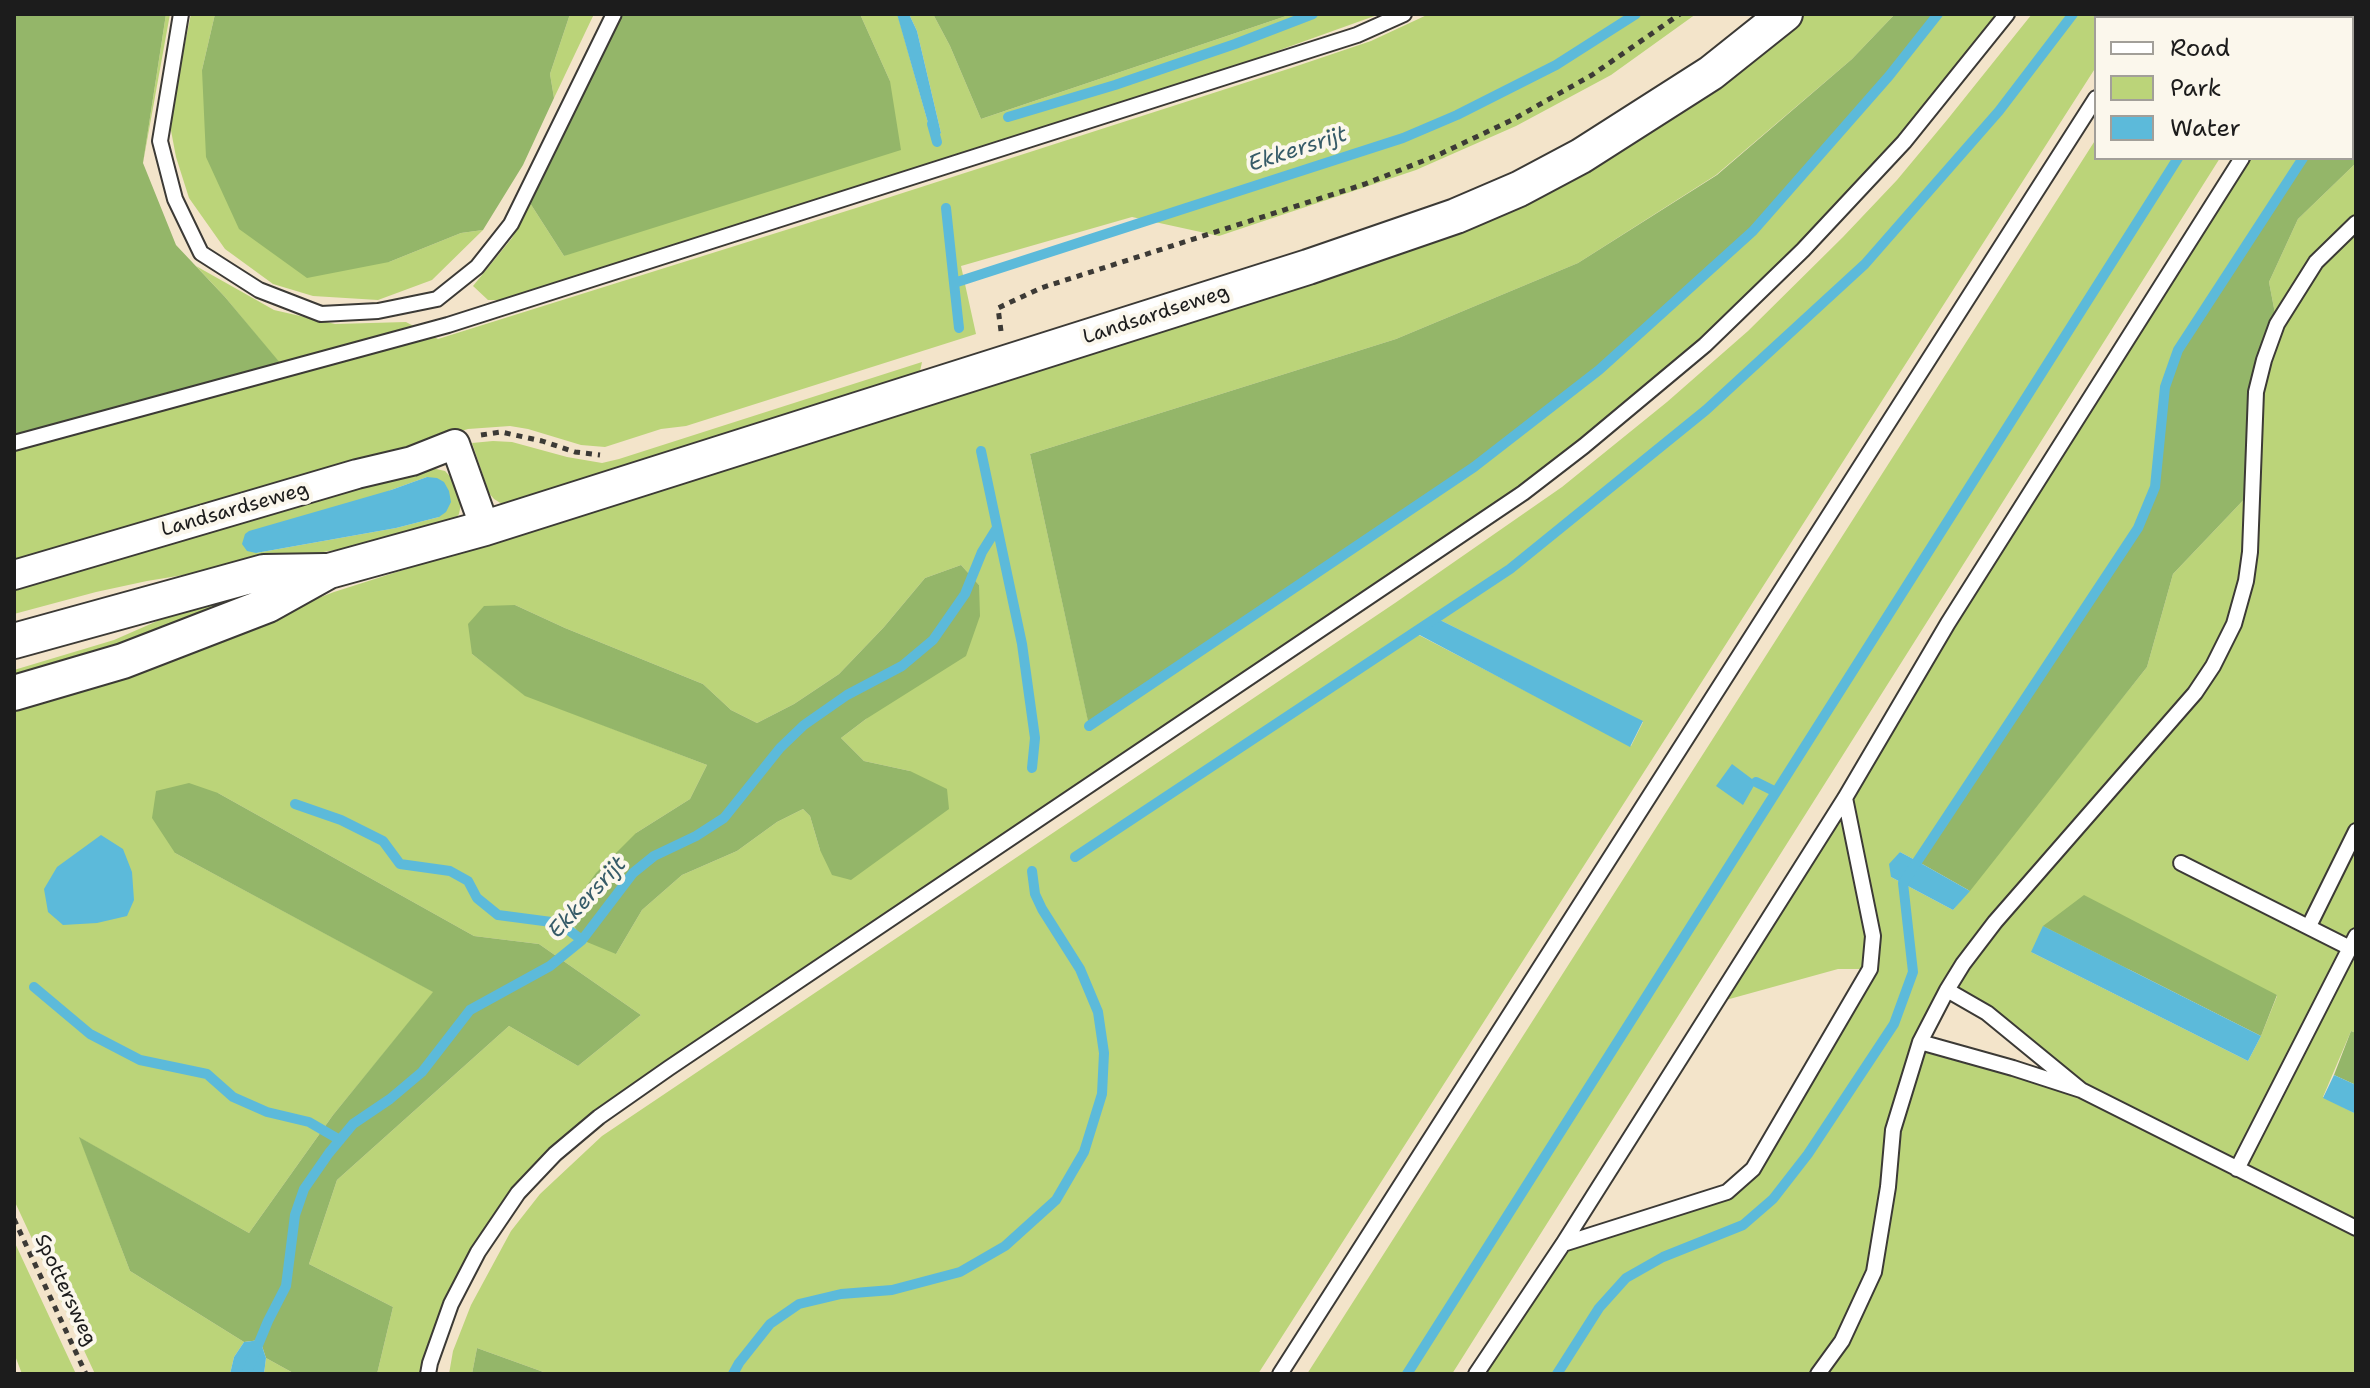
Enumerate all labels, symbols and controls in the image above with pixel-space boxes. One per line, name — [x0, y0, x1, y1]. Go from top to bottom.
legend — [2094, 16, 2354, 160]
text: Road — [2170, 32, 2230, 64]
text: Park — [2170, 72, 2222, 104]
text: Water — [2170, 112, 2241, 144]
water label: Ekkersrijt — [1245, 122, 1351, 178]
street label: Landsardseweg — [1080, 280, 1232, 350]
street label: Landsardseweg — [159, 478, 311, 542]
water label: Ekkersrijt — [543, 852, 633, 944]
street label: Spottersweg — [29, 1231, 101, 1349]

